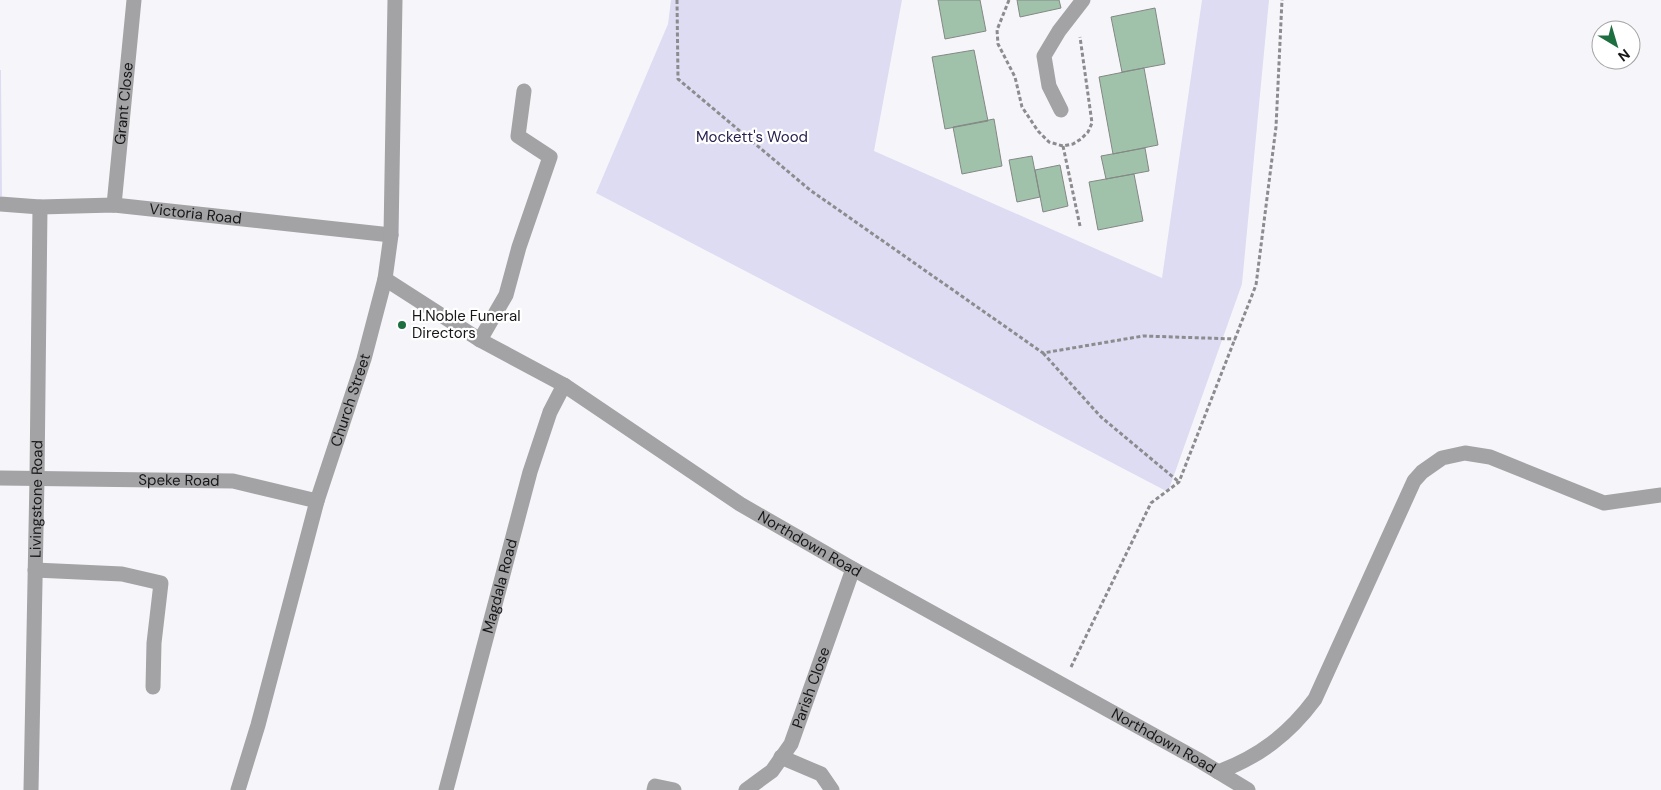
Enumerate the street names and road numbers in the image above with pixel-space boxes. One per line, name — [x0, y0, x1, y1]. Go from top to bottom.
street label: Grant Close — [110, 61, 138, 146]
street label: Victoria Road — [148, 199, 243, 229]
street label: Church Street — [326, 351, 375, 449]
street label: Livingstone Road — [25, 440, 47, 558]
street label: Speke Road — [138, 470, 220, 491]
street label: Northdown Road — [754, 506, 865, 582]
street label: Magdala Road — [478, 537, 522, 635]
street label: Parish Close — [787, 644, 835, 731]
street label: Northdown Road — [1108, 704, 1219, 778]

